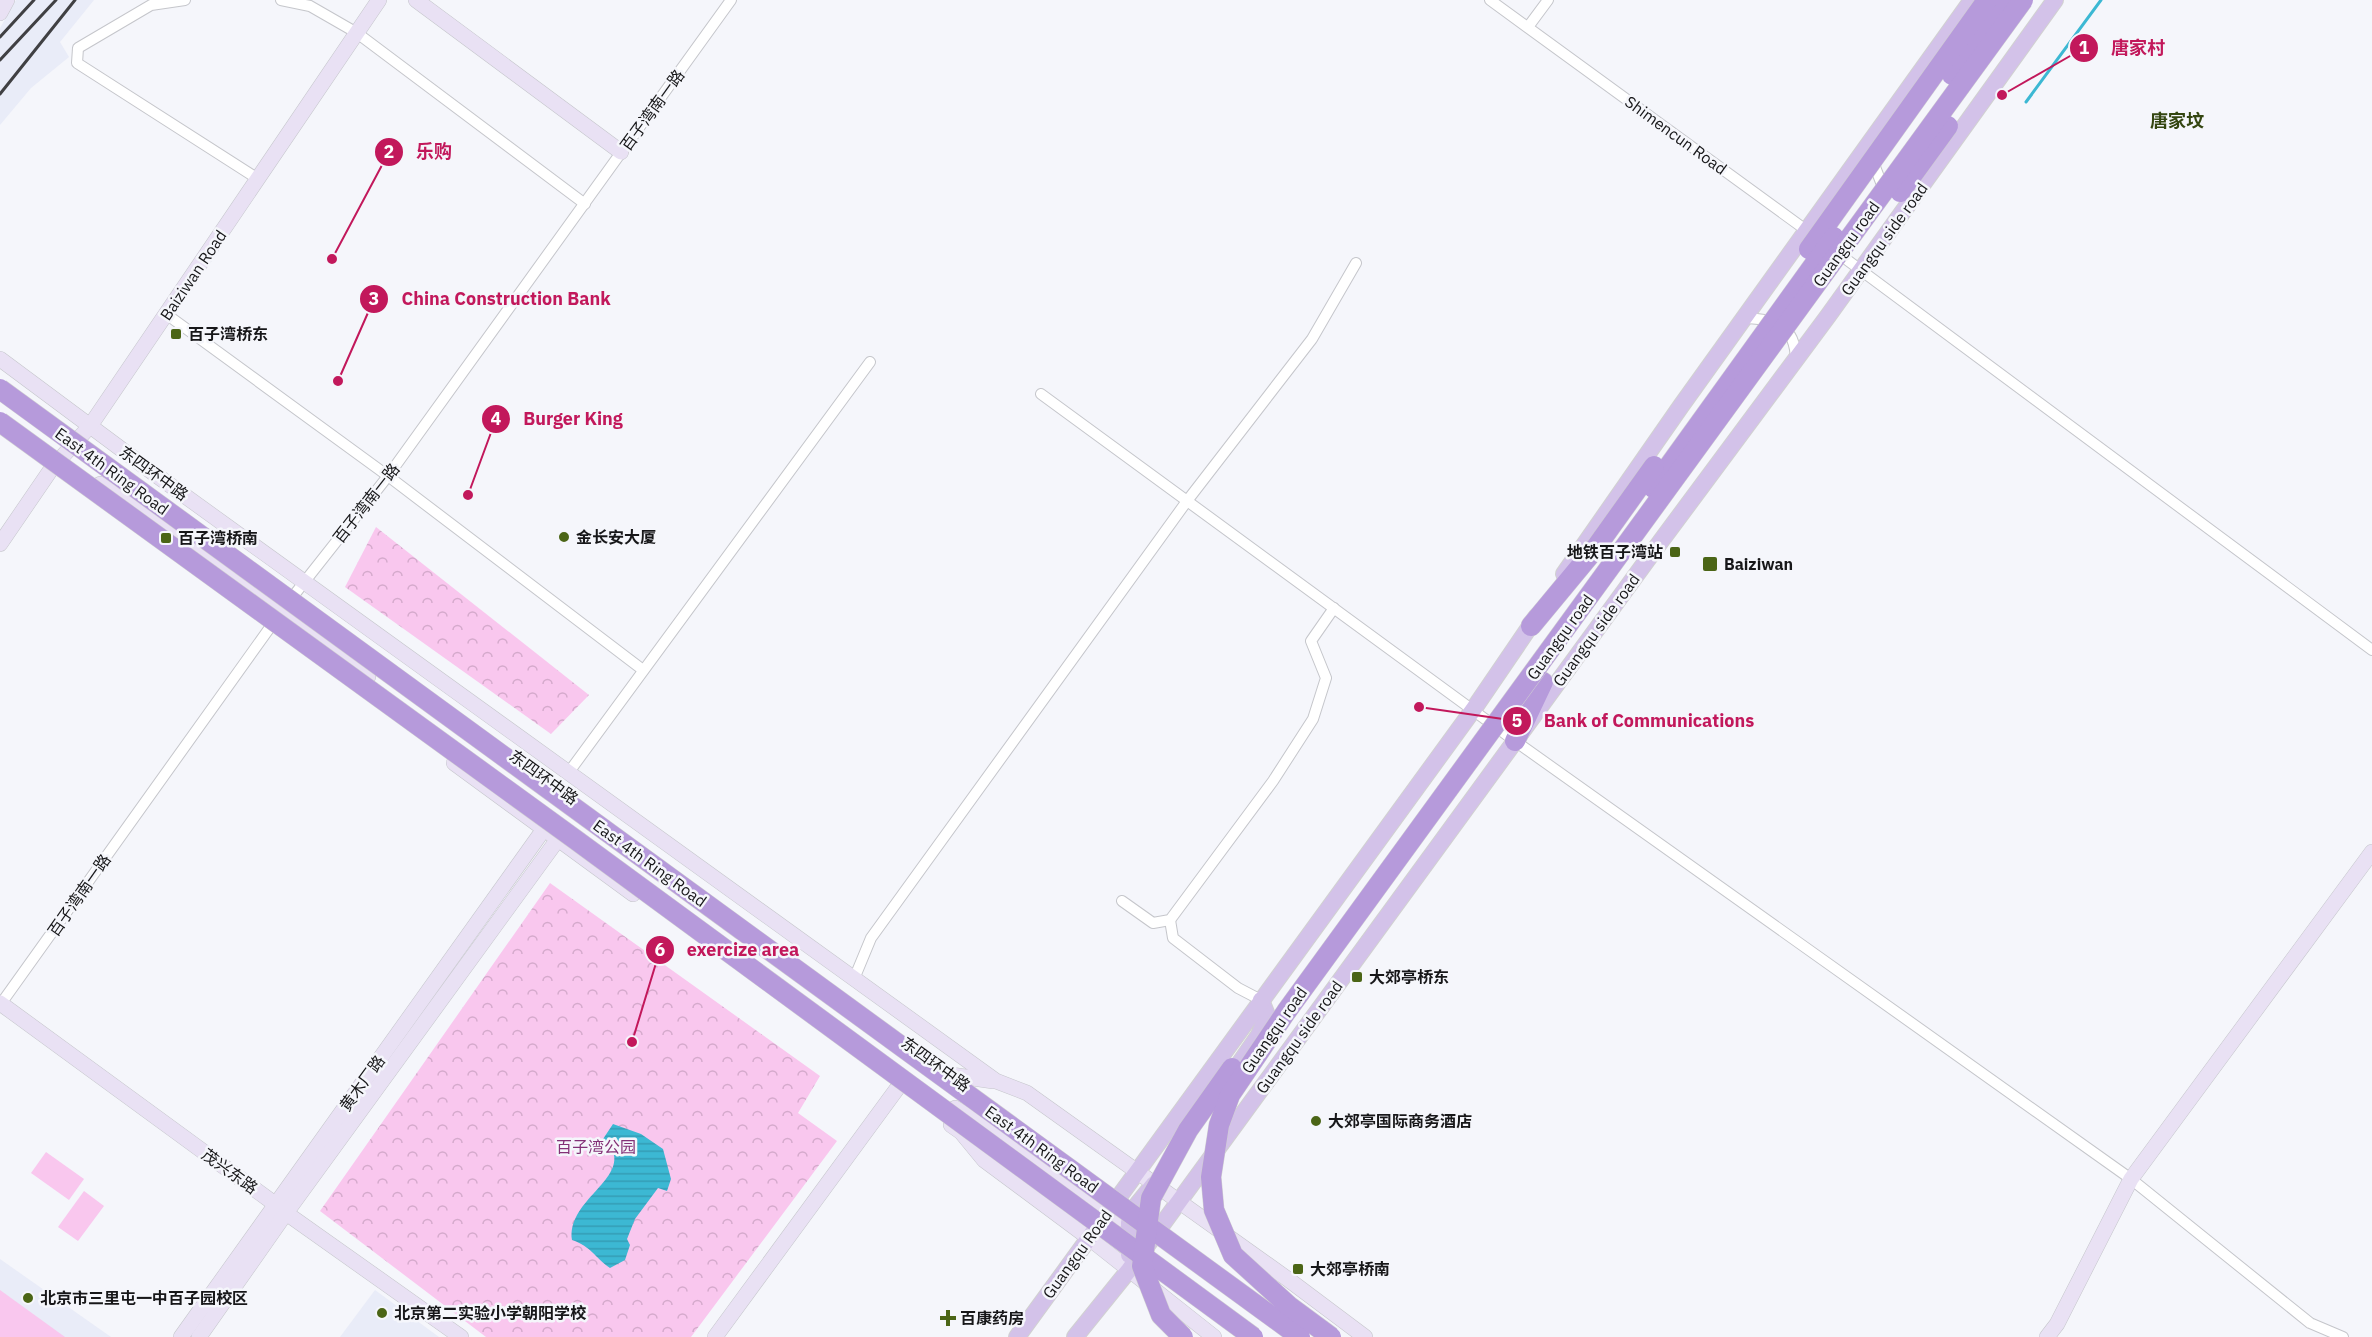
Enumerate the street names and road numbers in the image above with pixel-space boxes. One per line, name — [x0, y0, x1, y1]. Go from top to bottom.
street label: 百子湾南一路 — [616, 65, 688, 155]
street label: Shimencun Road — [1621, 91, 1731, 179]
street label: Guangqu side road — [1836, 179, 1932, 299]
street label: Guangqu road — [1808, 197, 1884, 291]
street label: Baiziwan Road — [155, 226, 231, 324]
street label: East 4th Ring Road — [51, 423, 173, 519]
street label: 东四环中路 — [116, 441, 192, 505]
street label: 百子湾南一路 — [329, 459, 403, 547]
street label: Guangqu side road — [1548, 570, 1644, 690]
street label: Guangqu road — [1522, 590, 1598, 684]
street label: 东四环中路 — [506, 745, 582, 809]
street label: East 4th Ring Road — [589, 815, 711, 911]
street label: 百子湾南一路 — [43, 850, 115, 940]
street label: Guangqu side road — [1251, 977, 1347, 1097]
street label: Guangqu road — [1237, 983, 1311, 1077]
street label: 东四环中路 — [898, 1032, 974, 1096]
street label: 黄木厂路 — [335, 1051, 389, 1115]
street label: East 4th Ring Road — [981, 1101, 1103, 1197]
street label: 茂兴东路 — [198, 1144, 262, 1198]
street label: Guangqu Road — [1038, 1206, 1116, 1302]

